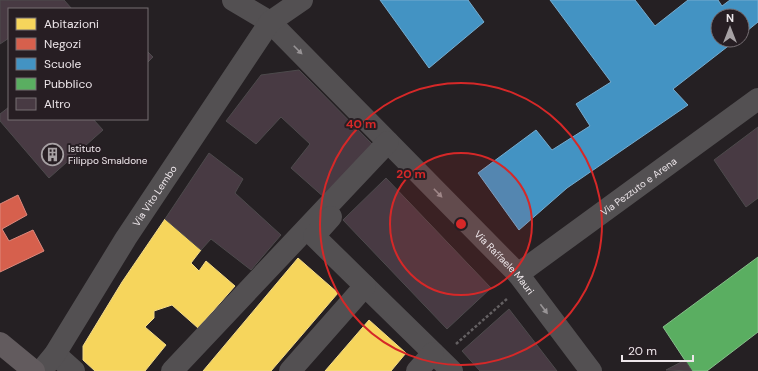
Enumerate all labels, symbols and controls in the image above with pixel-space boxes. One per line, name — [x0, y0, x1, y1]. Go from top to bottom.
legend — [8, 8, 148, 120]
north arrow — [710, 8, 750, 48]
text: N — [726, 11, 734, 25]
text: Abitazioni — [44, 16, 99, 32]
text: Negozi — [44, 36, 81, 52]
one-way arrow — [293, 45, 303, 55]
text: Scuole — [44, 56, 81, 72]
text: Pubblico — [44, 76, 92, 92]
text: Altro — [44, 96, 71, 112]
text: 40 m — [346, 116, 376, 132]
building icon: Istituto Filippo Smaldone — [39, 141, 65, 167]
place label: Istituto Filippo Smaldone — [68, 142, 148, 167]
street label: Via Pezzuto e Arena — [598, 155, 679, 219]
street label: Via Vito Lembo — [130, 163, 180, 229]
text: 20 m — [396, 166, 426, 182]
one-way arrow — [433, 188, 443, 198]
centre of rings — [454, 217, 468, 231]
street label: Via Raffaele Mauri — [472, 228, 537, 297]
one-way arrow — [540, 304, 548, 314]
scale bar — [622, 337, 693, 363]
text: 20 m — [628, 343, 657, 359]

